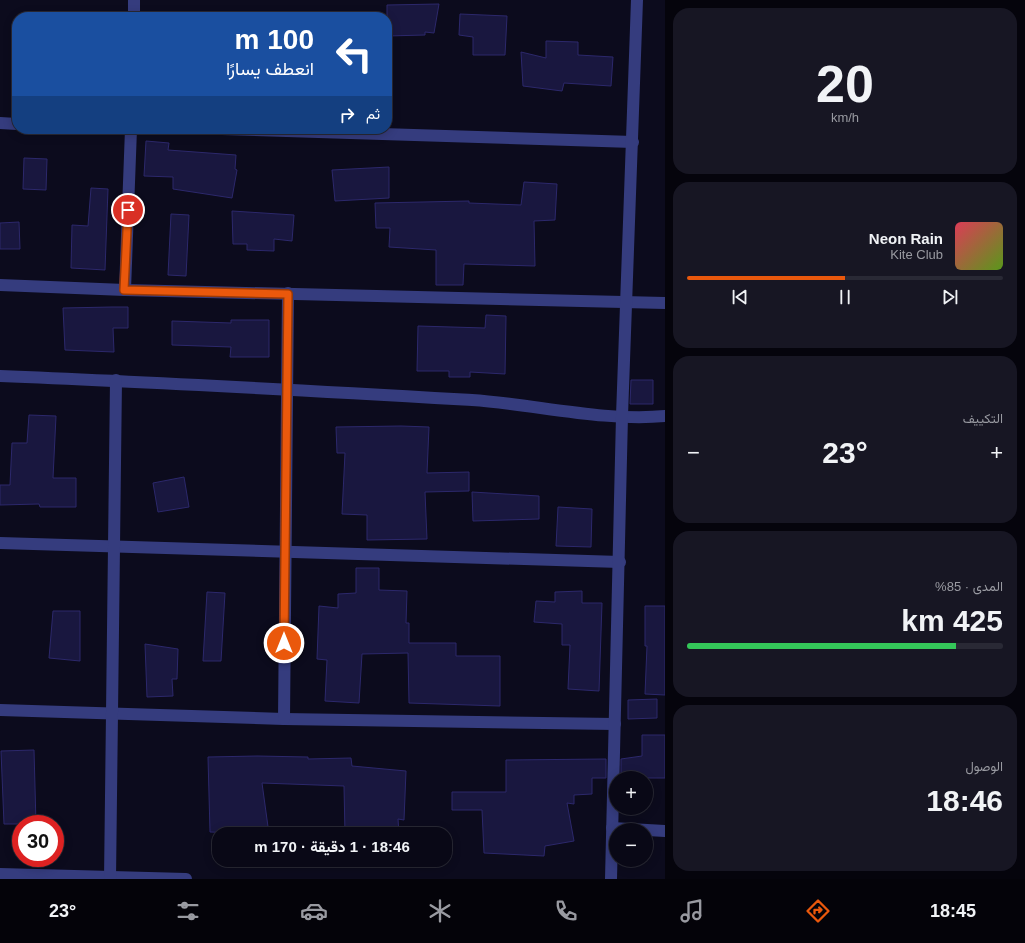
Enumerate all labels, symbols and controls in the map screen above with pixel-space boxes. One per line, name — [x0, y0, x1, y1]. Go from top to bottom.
text: 100 m — [235, 24, 314, 55]
icon: left — [328, 28, 380, 80]
text: 20 — [816, 55, 874, 113]
text: انعطف يسارًا — [226, 59, 314, 79]
icon: right — [336, 104, 358, 126]
text: ثم — [366, 105, 380, 122]
text: km/h — [831, 110, 859, 125]
pin — [111, 193, 145, 227]
icon: arrive — [117, 199, 139, 221]
text: Neon Rain — [869, 230, 943, 247]
text: Kite Club — [890, 247, 943, 262]
icon: previous — [729, 286, 751, 308]
icon: pause — [834, 286, 856, 308]
icon: next — [939, 286, 961, 308]
text: التكييف — [963, 411, 1003, 426]
text: 23° — [822, 436, 868, 469]
text: − — [687, 440, 700, 465]
text: + — [990, 440, 1003, 465]
text: المدى · 85% — [935, 579, 1003, 594]
text: 425 km — [901, 604, 1003, 637]
position arrow — [263, 622, 305, 664]
text: الوصول — [965, 759, 1003, 774]
map controls — [609, 771, 653, 867]
button: + — [609, 771, 653, 815]
text: 18:46 — [926, 784, 1003, 817]
speed limit sign: 30 — [12, 815, 64, 867]
button: − — [609, 823, 653, 867]
text: 18:46 · 1 دقيقة · 170 m — [254, 838, 410, 855]
icon: filters — [174, 897, 202, 925]
icon: car — [300, 897, 328, 925]
icon: climate — [426, 897, 454, 925]
icon: phone — [552, 897, 580, 925]
icon: music — [678, 897, 706, 925]
icon: directions — [804, 897, 832, 925]
text: 23° — [49, 901, 76, 921]
text: 18:45 — [930, 901, 976, 921]

